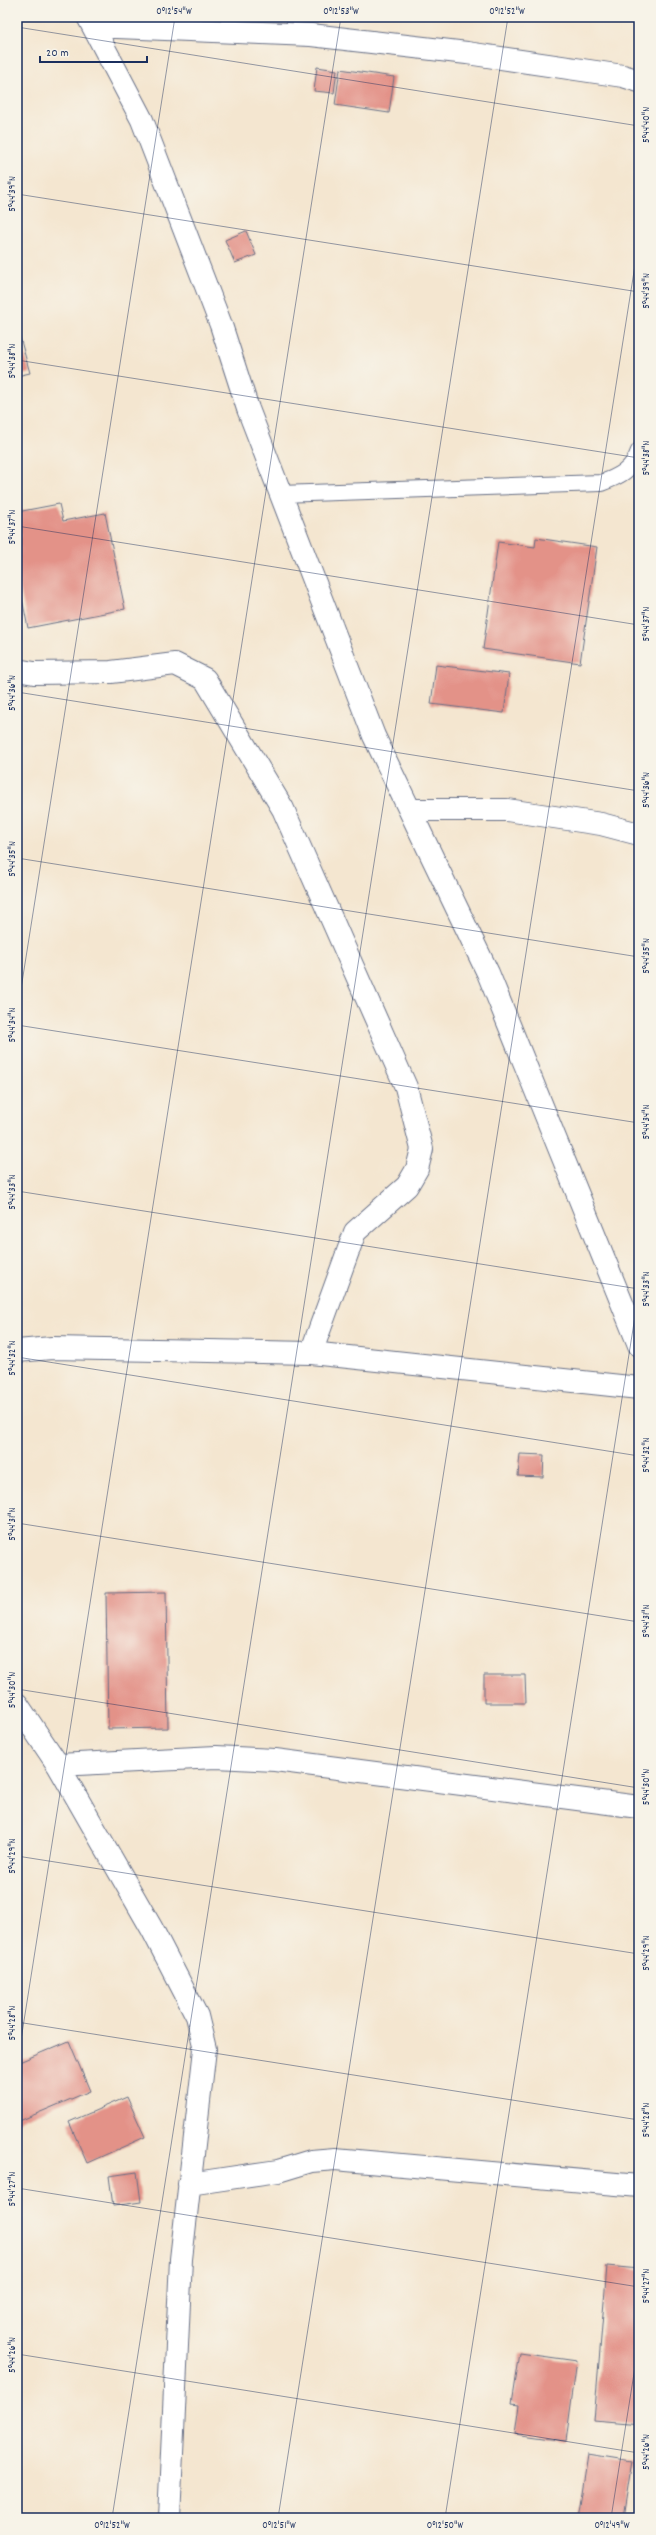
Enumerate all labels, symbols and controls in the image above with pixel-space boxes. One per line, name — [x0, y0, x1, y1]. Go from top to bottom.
text: 0°12'54"W — [156, 5, 192, 19]
text: 0°12'53"W — [323, 5, 359, 19]
text: 0°12'52"W — [489, 5, 525, 19]
scale bar — [40, 38, 147, 64]
text: 20 m — [46, 45, 69, 62]
text: 5°44'40"N — [640, 107, 654, 143]
text: 5°44'39"N — [6, 176, 20, 212]
text: 5°44'39"N — [640, 273, 654, 309]
text: 5°44'38"N — [6, 343, 20, 379]
text: 5°44'38"N — [640, 440, 654, 476]
text: 5°44'37"N — [6, 510, 20, 544]
text: 5°44'37"N — [640, 607, 654, 641]
text: 5°44'36"N — [6, 675, 20, 711]
text: 5°44'36"N — [640, 772, 654, 808]
text: 5°44'35"N — [6, 841, 20, 877]
text: 5°44'35"N — [640, 938, 654, 974]
text: 5°44'34"N — [6, 1007, 20, 1043]
text: 5°44'34"N — [640, 1104, 654, 1140]
text: 5°44'33"N — [6, 1174, 20, 1210]
text: 5°44'33"N — [640, 1271, 654, 1307]
text: 5°44'32"N — [6, 1340, 20, 1376]
text: 5°44'32"N — [640, 1437, 654, 1473]
text: 5°44'31"N — [6, 1507, 20, 1541]
text: 5°44'31"N — [640, 1604, 654, 1638]
text: 5°44'30"N — [6, 1672, 20, 1708]
text: 5°44'30"N — [640, 1769, 654, 1805]
text: 5°44'29"N — [6, 1838, 20, 1874]
text: 5°44'29"N — [640, 1935, 654, 1971]
text: 5°44'28"N — [6, 2005, 20, 2041]
text: 5°44'28"N — [640, 2102, 654, 2138]
text: 5°44'27"N — [6, 2172, 20, 2206]
text: 5°44'27"N — [640, 2269, 654, 2303]
text: 5°44'26"N — [6, 2337, 20, 2373]
text: 5°44'26"N — [640, 2434, 654, 2470]
text: 0°12'52"W — [94, 2519, 130, 2533]
text: 0°12'51"W — [262, 2519, 296, 2533]
text: 0°12'50"W — [427, 2519, 464, 2533]
text: 0°12'49"W — [594, 2519, 630, 2533]

